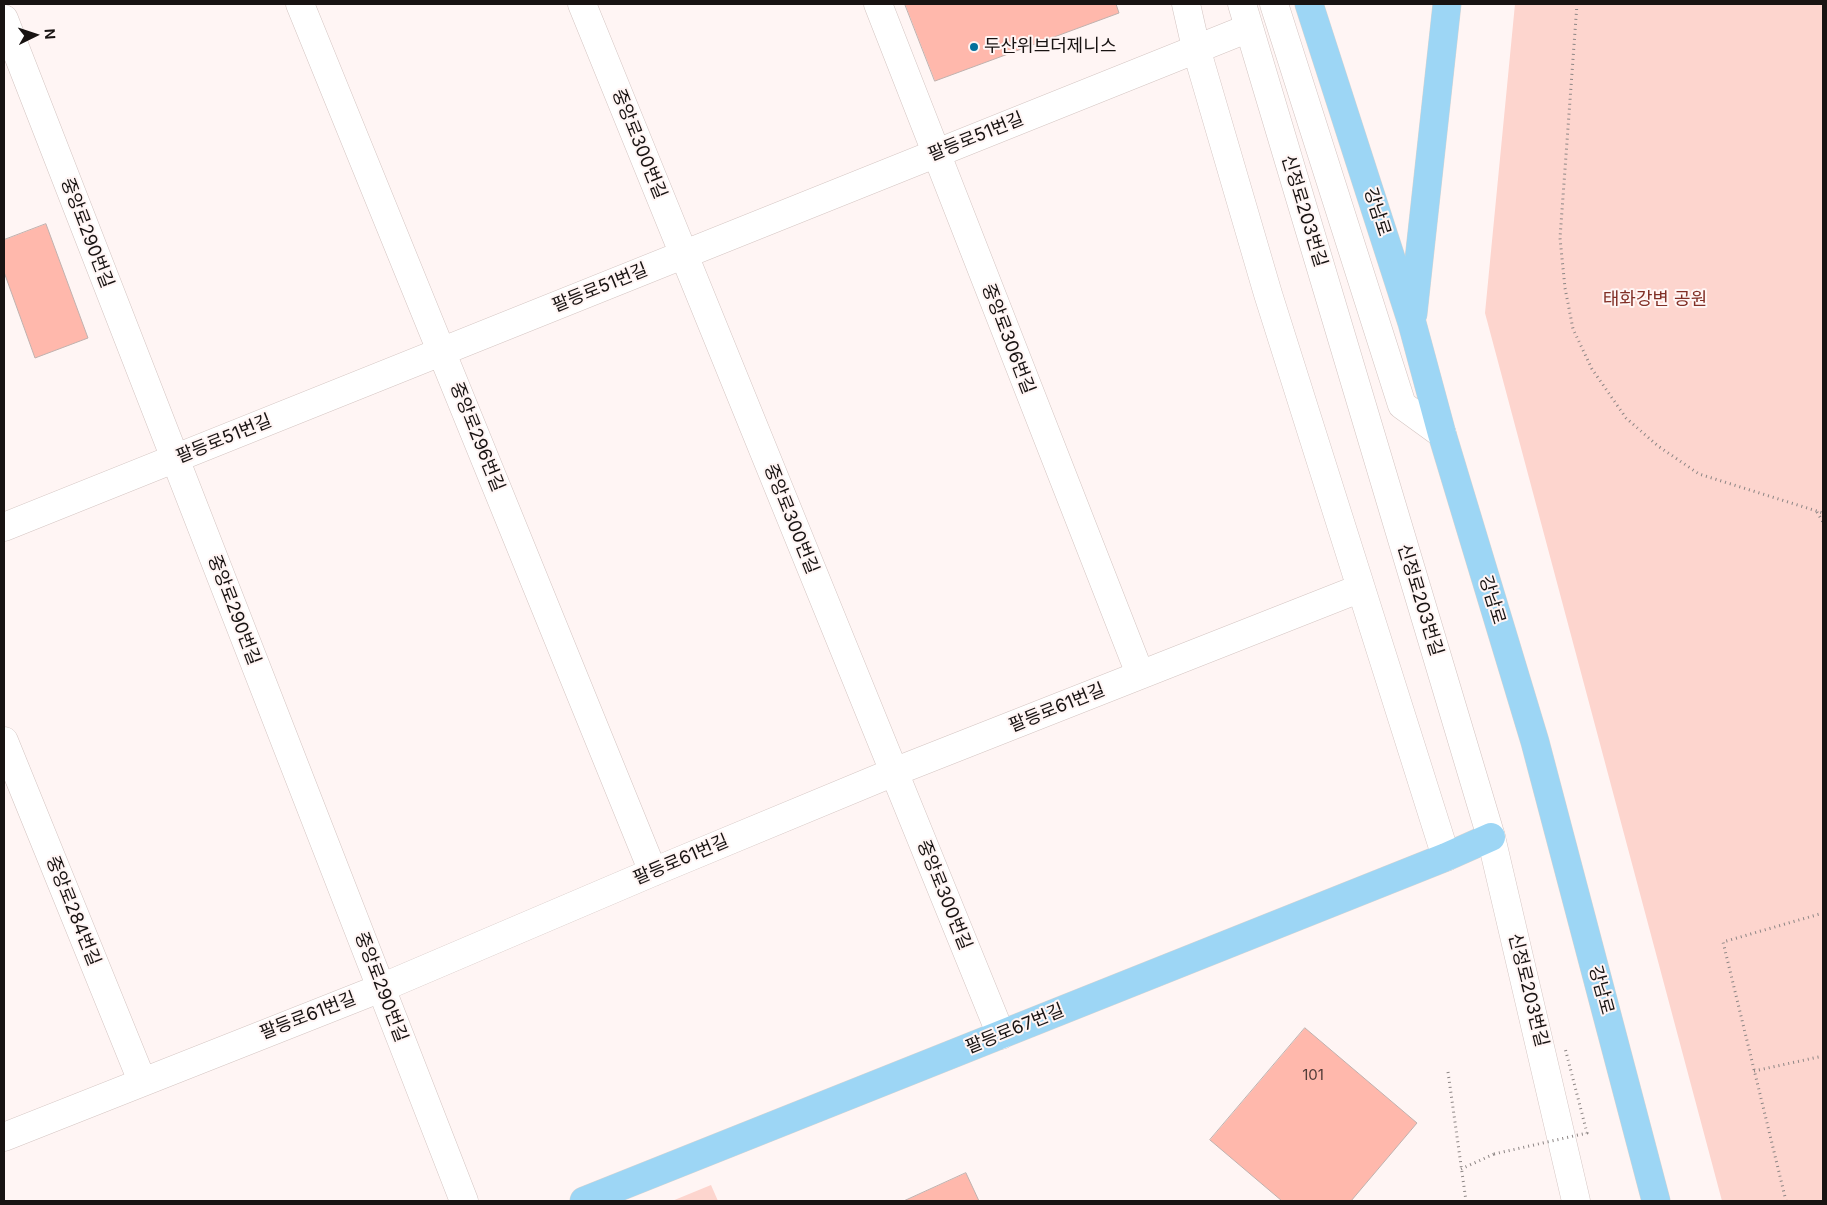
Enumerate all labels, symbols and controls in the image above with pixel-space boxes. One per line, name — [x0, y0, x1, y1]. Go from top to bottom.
north arrow — [10, 10, 60, 60]
text: N — [42, 28, 59, 40]
place label: 두산위브더제니스 — [984, 36, 1116, 58]
marker: 두산위브더제니스 — [968, 41, 980, 53]
street label: 중앙로300번길 — [607, 86, 671, 202]
street label: 팔등로51번길 — [925, 108, 1027, 166]
street label: 신정로203번길 — [1277, 152, 1331, 270]
street label: 중앙로290번길 — [56, 175, 118, 291]
street label: 강남로 — [1359, 185, 1395, 239]
street label: 팔등로51번길 — [549, 259, 651, 317]
street label: 중앙로306번길 — [977, 281, 1039, 397]
park label: 태화강변 공원 — [1603, 289, 1707, 311]
street label: 중앙로296번길 — [445, 379, 509, 495]
street label: 팔등로51번길 — [173, 410, 275, 468]
street label: 중앙로300번길 — [759, 461, 823, 577]
street label: 신정로203번길 — [1393, 541, 1447, 659]
street label: 중앙로290번길 — [203, 552, 265, 668]
street label: 강남로 — [1474, 573, 1510, 627]
street label: 팔등로61번길 — [1006, 679, 1108, 737]
street label: 팔등로61번길 — [630, 830, 732, 890]
street label: 중앙로300번길 — [912, 837, 976, 953]
street label: 중앙로284번길 — [41, 853, 105, 969]
street label: 중앙로290번길 — [350, 929, 412, 1045]
street label: 신정로203번길 — [1503, 931, 1553, 1049]
street label: 강남로 — [1584, 963, 1618, 1017]
street label: 팔등로61번길 — [257, 988, 359, 1044]
street label: 팔등로67번길 — [963, 999, 1067, 1059]
house number: 101 — [1302, 1066, 1324, 1084]

